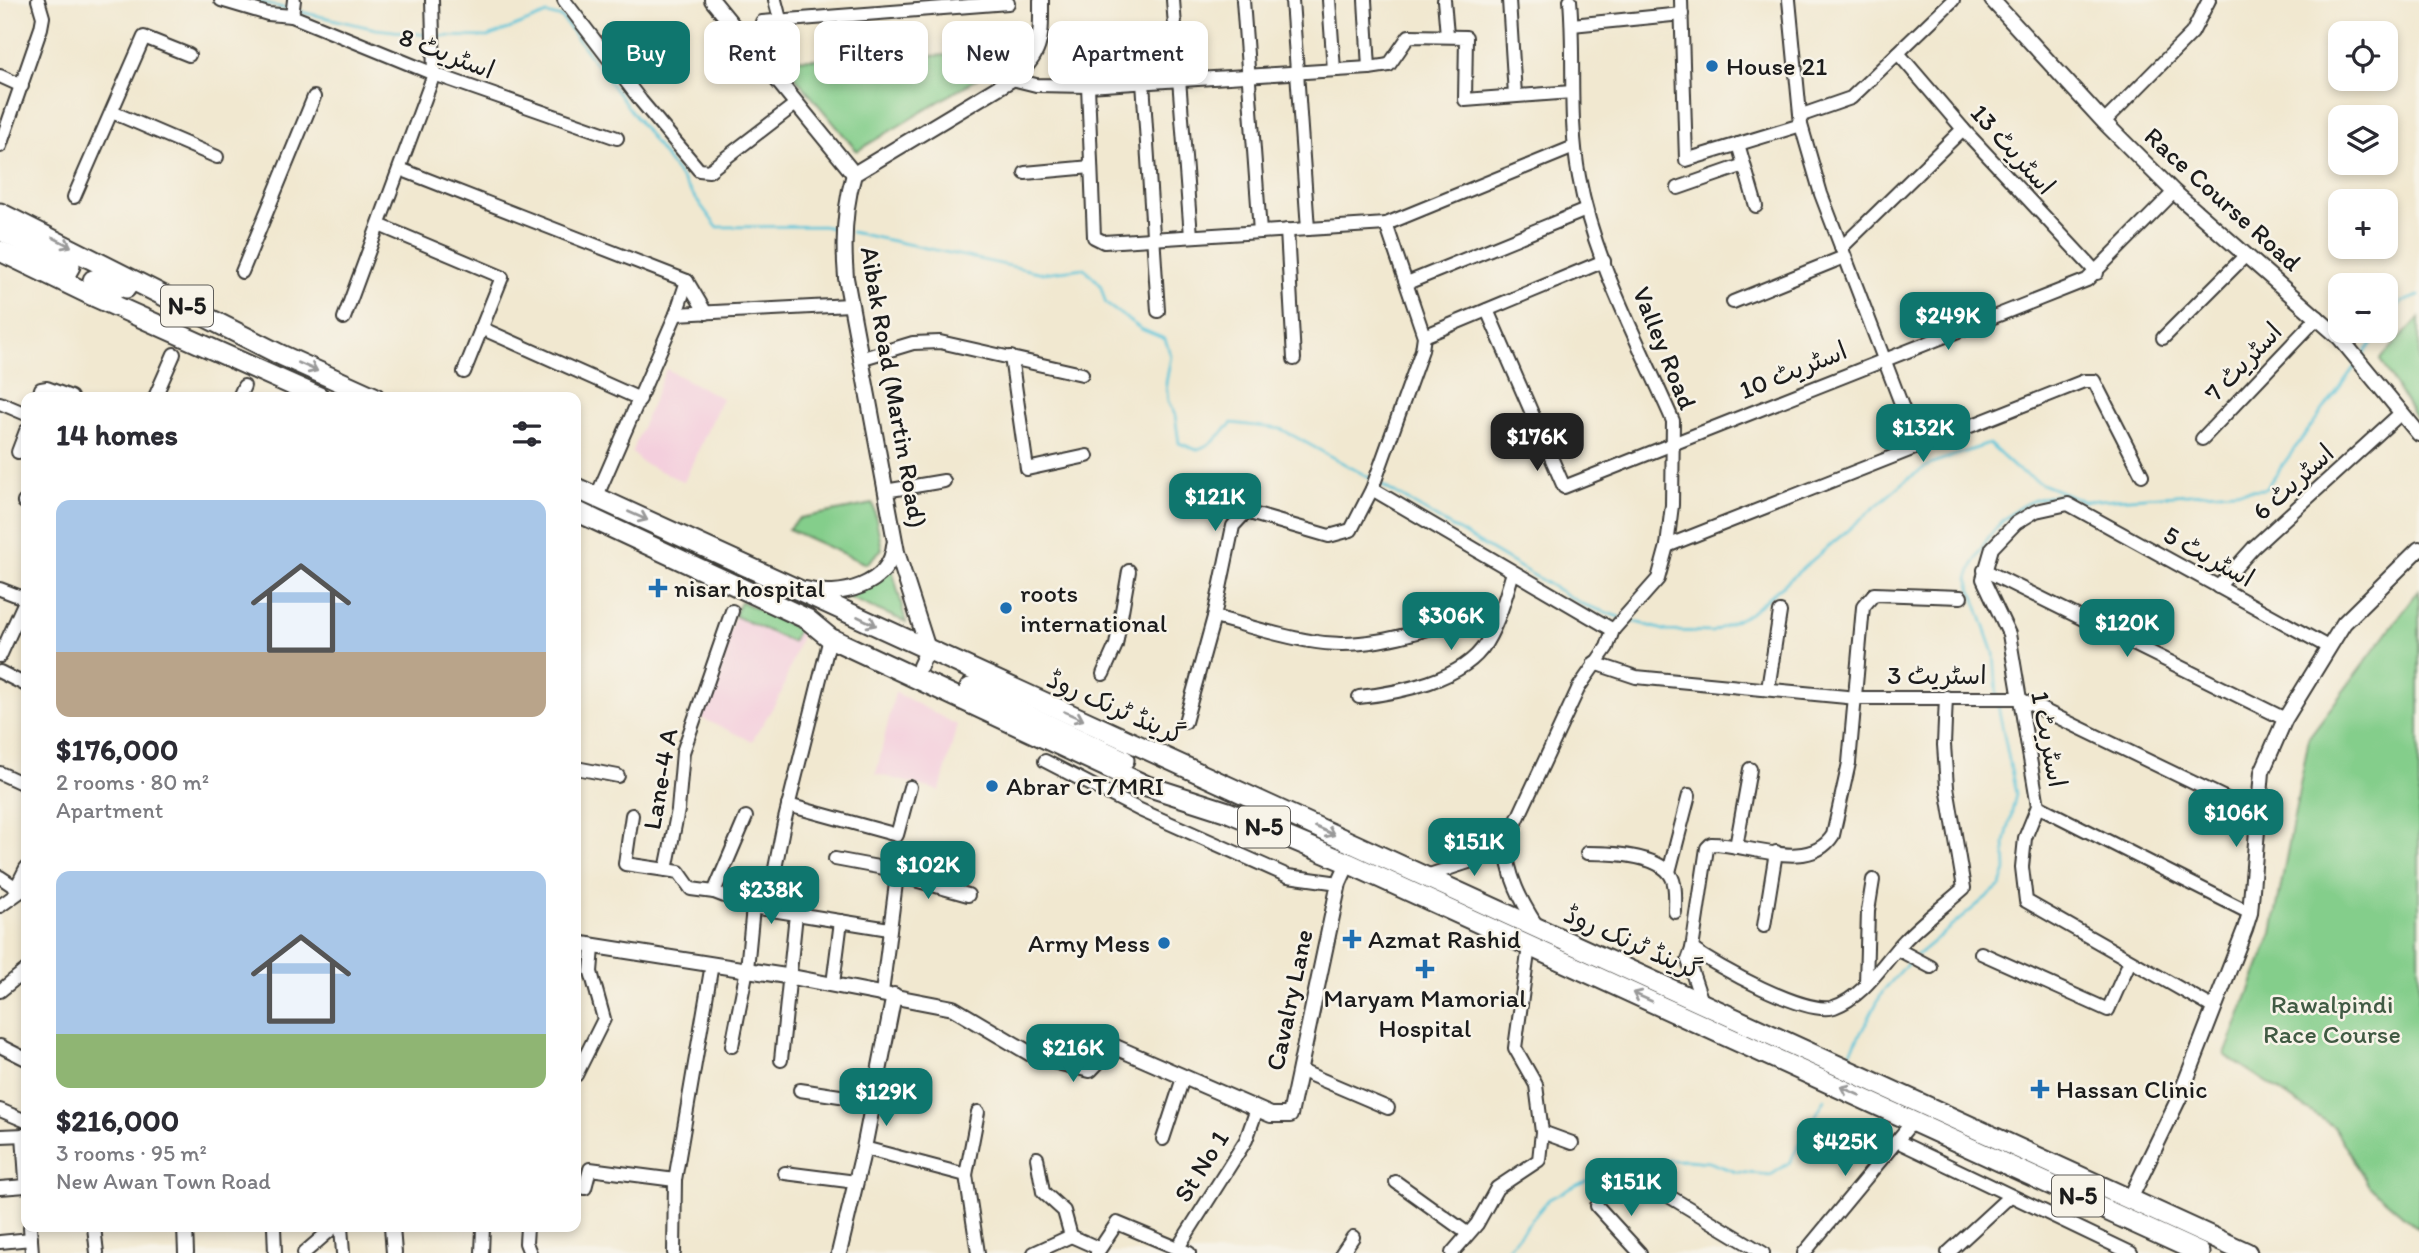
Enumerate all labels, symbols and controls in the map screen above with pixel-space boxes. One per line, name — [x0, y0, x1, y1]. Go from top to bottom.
street label: اسٹریٹ 8 — [395, 20, 499, 86]
chip: Buy — [602, 21, 690, 84]
chip: Rent — [704, 21, 800, 84]
chip: Filters — [814, 21, 928, 84]
chip: New — [942, 21, 1034, 84]
chip: Apartment — [1048, 21, 1208, 84]
map controls — [2328, 21, 2398, 343]
button: locate — [2328, 21, 2398, 91]
place label: House 21 — [1726, 50, 1827, 82]
marker: House 21 — [1704, 58, 1720, 74]
street label: اسٹریٹ 13 — [1964, 97, 2062, 201]
button: layers — [2328, 105, 2398, 175]
street label: Race Course Road — [2138, 120, 2309, 278]
button: + — [2328, 189, 2398, 259]
one-way arrow — [51, 236, 72, 250]
street label: Aibak Road (Martin Road) — [853, 244, 935, 530]
button: − — [2328, 273, 2398, 343]
street label: Valley Road — [1626, 282, 1704, 415]
road number: N-5 — [161, 286, 213, 326]
pin: $249K — [1899, 292, 1997, 352]
text: $249K — [1916, 301, 1980, 329]
street label: اسٹریٹ 7 — [2197, 316, 2289, 408]
street label: اسٹریٹ 10 — [1734, 334, 1852, 406]
one-way arrow — [297, 361, 319, 374]
pin: $132K — [1874, 405, 1972, 464]
text: $132K — [1892, 413, 1954, 441]
pin: $176K — [1488, 414, 1586, 473]
icon: filters — [508, 415, 546, 453]
text: 14 homes — [56, 416, 178, 453]
text: $176K — [1507, 422, 1567, 450]
street label: اسٹریٹ 6 — [2246, 437, 2340, 527]
pin: $121K — [1166, 474, 1264, 533]
text: $121K — [1185, 482, 1245, 510]
one-way arrow — [627, 510, 648, 523]
street label: اسٹریٹ 5 — [2158, 518, 2260, 594]
icon: home — [238, 545, 364, 671]
place label: nisar hospital — [674, 572, 825, 604]
place label: roots international — [1020, 577, 1167, 639]
marker: nisar hospital — [648, 578, 668, 598]
pin: $306K — [1402, 592, 1500, 652]
marker: roots international — [998, 600, 1014, 616]
pin: $120K — [2078, 600, 2176, 659]
text: $306K — [1418, 601, 1484, 629]
text: $120K — [2095, 608, 2159, 636]
one-way arrow — [856, 615, 877, 628]
street label: اسٹریٹ 3 — [1887, 659, 1987, 691]
street label: گرینڈ ٹرنک روڈ — [1042, 662, 1190, 752]
street label: اسٹریٹ 1 — [2024, 688, 2074, 790]
one-way arrow — [1063, 710, 1084, 723]
street label: Lane-4 A — [635, 726, 685, 832]
text: $176,000 — [56, 731, 178, 768]
text: 2 rooms · 80 m² — [56, 768, 209, 796]
place label: Abrar CT/MRI — [1006, 770, 1164, 802]
marker: Abrar CT/MRI — [984, 778, 1000, 794]
pin: $106K — [2187, 790, 2285, 849]
text: Apartment — [56, 796, 163, 824]
text: $106K — [2204, 798, 2268, 826]
road number: N-5 — [1238, 806, 1290, 848]
pin: $151K — [1425, 818, 1523, 878]
one-way arrow — [1314, 825, 1336, 838]
text: $151K — [1444, 827, 1504, 855]
pin: $102K — [879, 842, 977, 901]
text: $102K — [896, 850, 960, 878]
pin: $238K — [722, 866, 820, 926]
text: $238K — [739, 875, 803, 903]
street label: گرینڈ ٹرنک روڈ — [1559, 897, 1707, 987]
icon: home — [238, 916, 364, 1042]
place label: Azmat Rashid — [1368, 923, 1521, 955]
street label: Cavalry Lane — [1258, 926, 1320, 1074]
place label: Army Mess — [1028, 927, 1150, 959]
marker: Azmat Rashid — [1342, 929, 1362, 949]
marker: Army Mess — [1156, 935, 1172, 951]
marker: Maryam Mamorial Hospital — [1415, 959, 1435, 979]
place label: Maryam Mamorial Hospital — [1323, 982, 1527, 1044]
park label: Rawalpindi Race Course — [2263, 988, 2401, 1050]
one-way arrow — [1632, 990, 1654, 1003]
pin: $216K — [1024, 1024, 1122, 1084]
text: $216K — [1042, 1033, 1104, 1061]
pin: $129K — [837, 1068, 935, 1128]
place label: Hassan Clinic — [2056, 1073, 2207, 1105]
text: $129K — [855, 1077, 917, 1105]
marker: Hassan Clinic — [2030, 1079, 2050, 1099]
one-way arrow — [1839, 1084, 1861, 1097]
text: $216,000 — [56, 1102, 179, 1139]
pin: $425K — [1796, 1118, 1894, 1178]
street label: St No 1 — [1166, 1124, 1236, 1208]
text: $425K — [1813, 1127, 1877, 1155]
text: 3 rooms · 95 m² — [56, 1139, 207, 1167]
pin: $151K — [1582, 1158, 1680, 1218]
text: New Awan Town Road — [56, 1167, 271, 1195]
text: $151K — [1601, 1167, 1661, 1195]
road number: N-5 — [2052, 1176, 2104, 1216]

